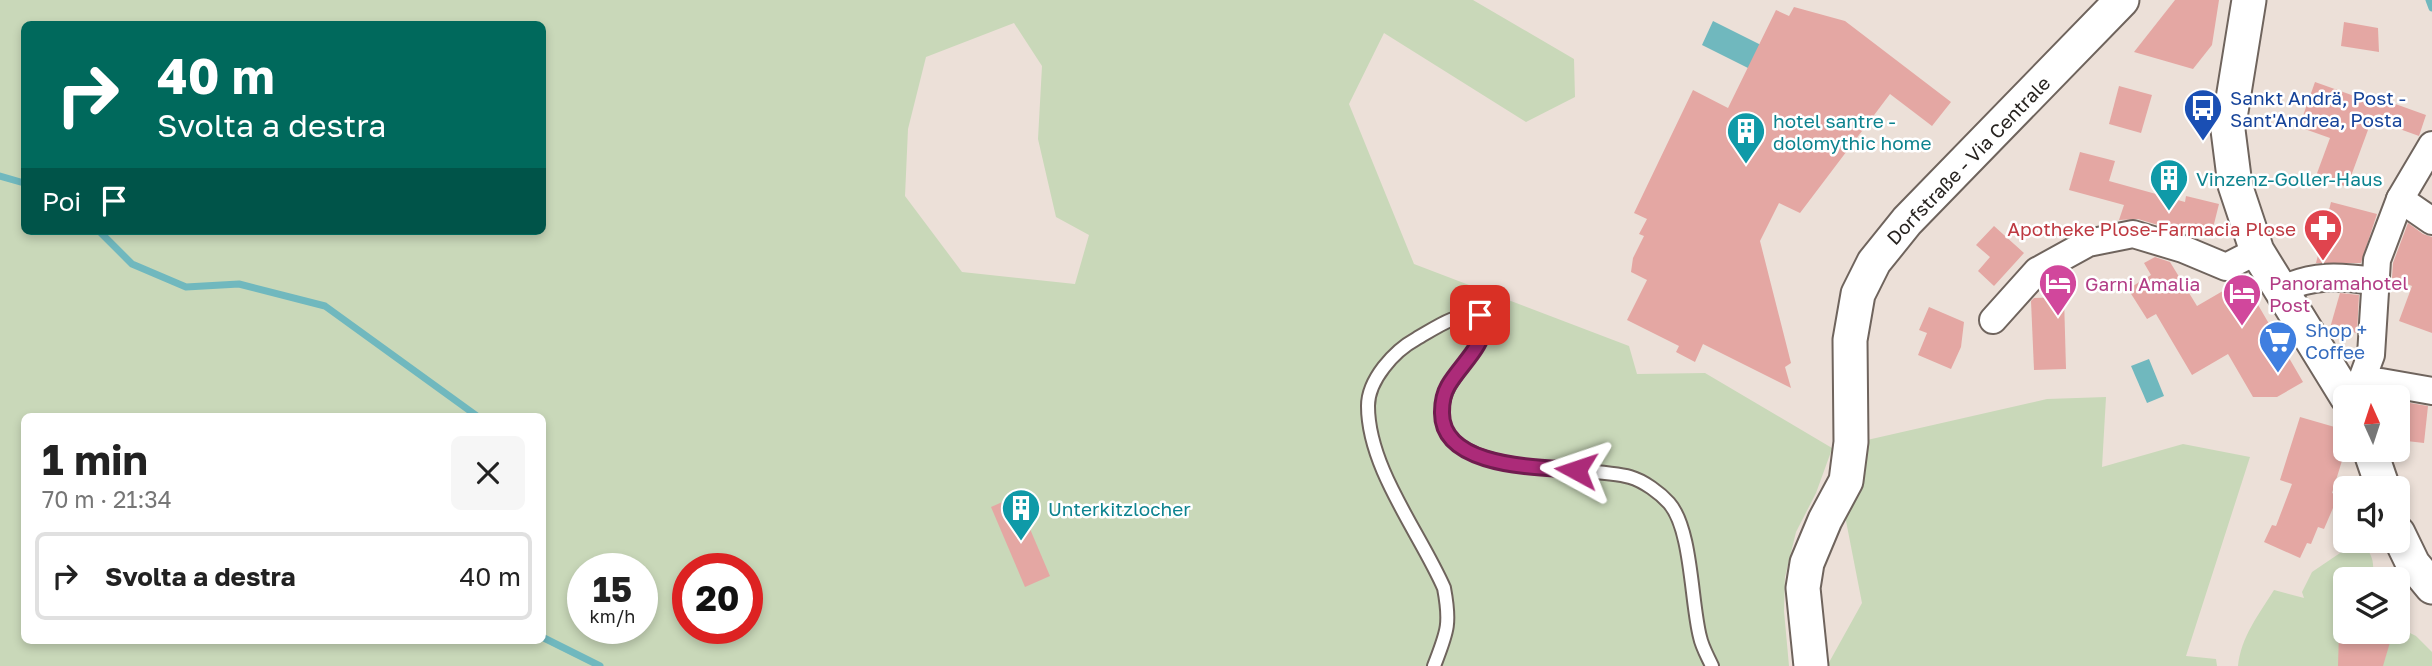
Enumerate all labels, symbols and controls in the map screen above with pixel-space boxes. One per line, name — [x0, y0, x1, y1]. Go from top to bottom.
text: 40 m — [157, 46, 275, 105]
icon: right — [42, 49, 133, 140]
street label: Dorfstraße - Via Centrale — [1882, 71, 2054, 249]
place label: Sankt Andrä, Post - Sant'Andrea, Posta — [2230, 86, 2406, 131]
bus stop icon: Sankt Andrä, Post - Sant'Andrea, Posta — [2182, 87, 2224, 142]
text: Svolta a destra — [157, 106, 386, 144]
place label: hotel santre - dolomythic home — [1773, 109, 1931, 154]
building icon: hotel santre - dolomythic home — [1725, 110, 1767, 165]
building icon: Vinzenz-Goller-Haus — [2148, 157, 2190, 212]
place label: Vinzenz-Goller-Haus — [2196, 167, 2382, 190]
icon: arrive — [95, 182, 133, 220]
text: Poi — [42, 186, 81, 217]
pharmacy icon: Apotheke Plose-Farmacia Plose — [2302, 207, 2344, 262]
place label: Apotheke Plose-Farmacia Plose — [2007, 217, 2296, 240]
hotel icon: Garni Amalia — [2037, 262, 2079, 317]
place label: Panoramahotel Post — [2269, 271, 2408, 316]
place label: Garni Amalia — [2085, 272, 2200, 295]
hotel icon: Panoramahotel Post — [2221, 272, 2263, 327]
pin — [1450, 285, 1510, 345]
icon: arrive — [1461, 296, 1499, 334]
place label: Shop + Coffee — [2305, 318, 2367, 363]
supermarket icon: Shop + Coffee — [2257, 319, 2299, 374]
north arrow — [2333, 385, 2410, 462]
map controls — [2333, 385, 2410, 644]
position arrow — [1539, 433, 1613, 507]
text: 1 min — [42, 434, 148, 484]
button: close — [451, 436, 525, 510]
button: sound — [2333, 476, 2410, 553]
text: 70 m · 21:34 — [42, 485, 172, 513]
building icon: Unterkitzlocher — [1000, 487, 1042, 542]
place label: Unterkitzlocher — [1048, 497, 1191, 520]
speed limit sign: 20 — [672, 553, 763, 644]
icon: right — [46, 557, 84, 595]
text: Svolta a destra — [105, 561, 296, 592]
text: 40 m — [460, 561, 521, 592]
button: layers — [2333, 567, 2410, 644]
text: 15 — [593, 568, 632, 610]
text: km/h — [590, 605, 635, 627]

